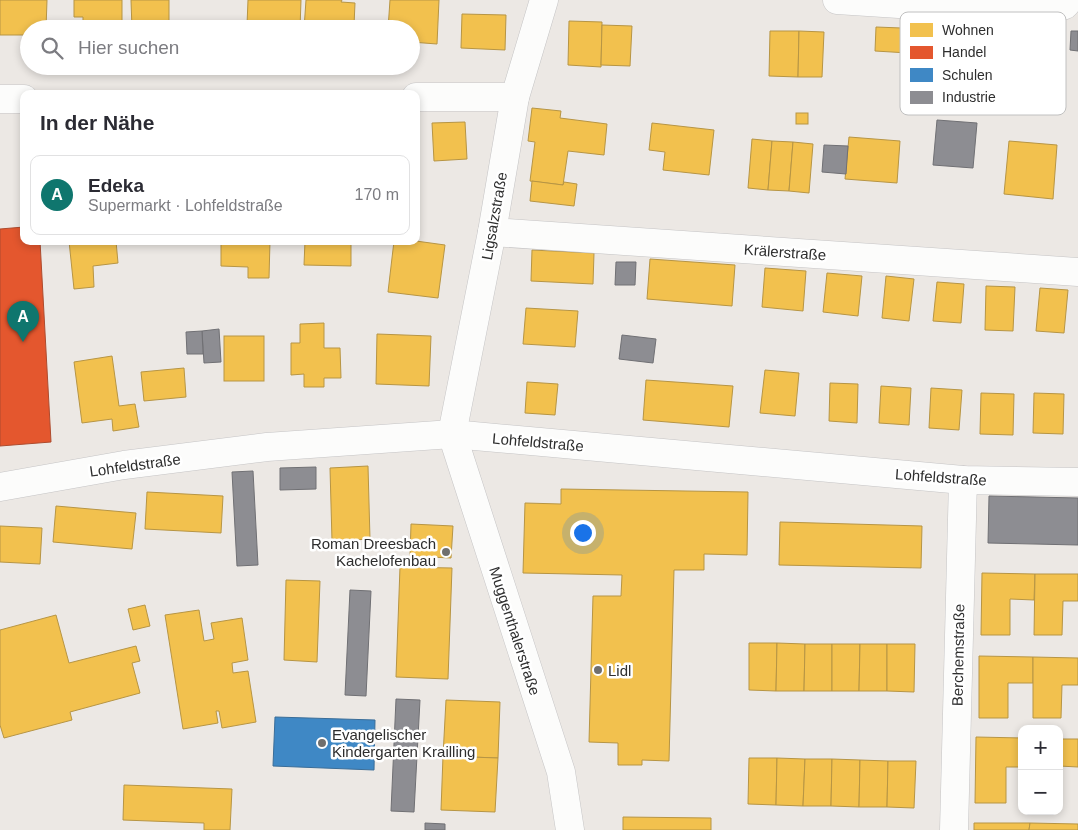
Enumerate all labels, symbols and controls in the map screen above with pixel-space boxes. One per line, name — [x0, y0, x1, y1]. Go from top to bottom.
legend — [900, 12, 1066, 115]
search box — [20, 20, 420, 75]
text: Wohnen — [942, 22, 994, 38]
icon: search — [38, 34, 66, 62]
text: Hier suchen — [78, 37, 179, 58]
text: Handel — [942, 44, 986, 60]
text: Schulen — [942, 67, 993, 83]
text: Industrie — [942, 89, 996, 105]
text: In der Nähe — [40, 111, 154, 134]
street label: Ligsalzstraße — [478, 171, 510, 261]
text: Edeka — [88, 175, 144, 196]
text: A — [51, 186, 63, 203]
text: 170 m — [355, 186, 399, 203]
text: Supermarkt · Lohfeldstraße — [88, 197, 283, 214]
street label: Krälerstraße — [743, 241, 827, 263]
pin: A — [7, 301, 39, 342]
street label: Lohfeldstraße — [492, 430, 584, 454]
street label: Lohfeldstraße — [88, 450, 182, 480]
street label: Lohfeldstraße — [895, 465, 987, 489]
your location — [570, 520, 596, 546]
place label: Roman Dreesbach Kachelofenbau — [311, 535, 436, 569]
marker: Roman Dreesbach Kachelofenbau — [440, 546, 452, 558]
street label: Muggenthalerstraße — [486, 565, 544, 697]
street label: Berchemstraße — [949, 604, 967, 706]
place label: Lidl — [608, 662, 631, 679]
marker: Lidl — [592, 664, 604, 676]
map controls — [1018, 725, 1063, 815]
button: + — [1018, 725, 1063, 770]
place label: Evangelischer Kindergarten Krailling — [332, 726, 475, 760]
marker: Evangelischer Kindergarten Krailling — [316, 737, 328, 749]
button: − — [1018, 770, 1063, 815]

